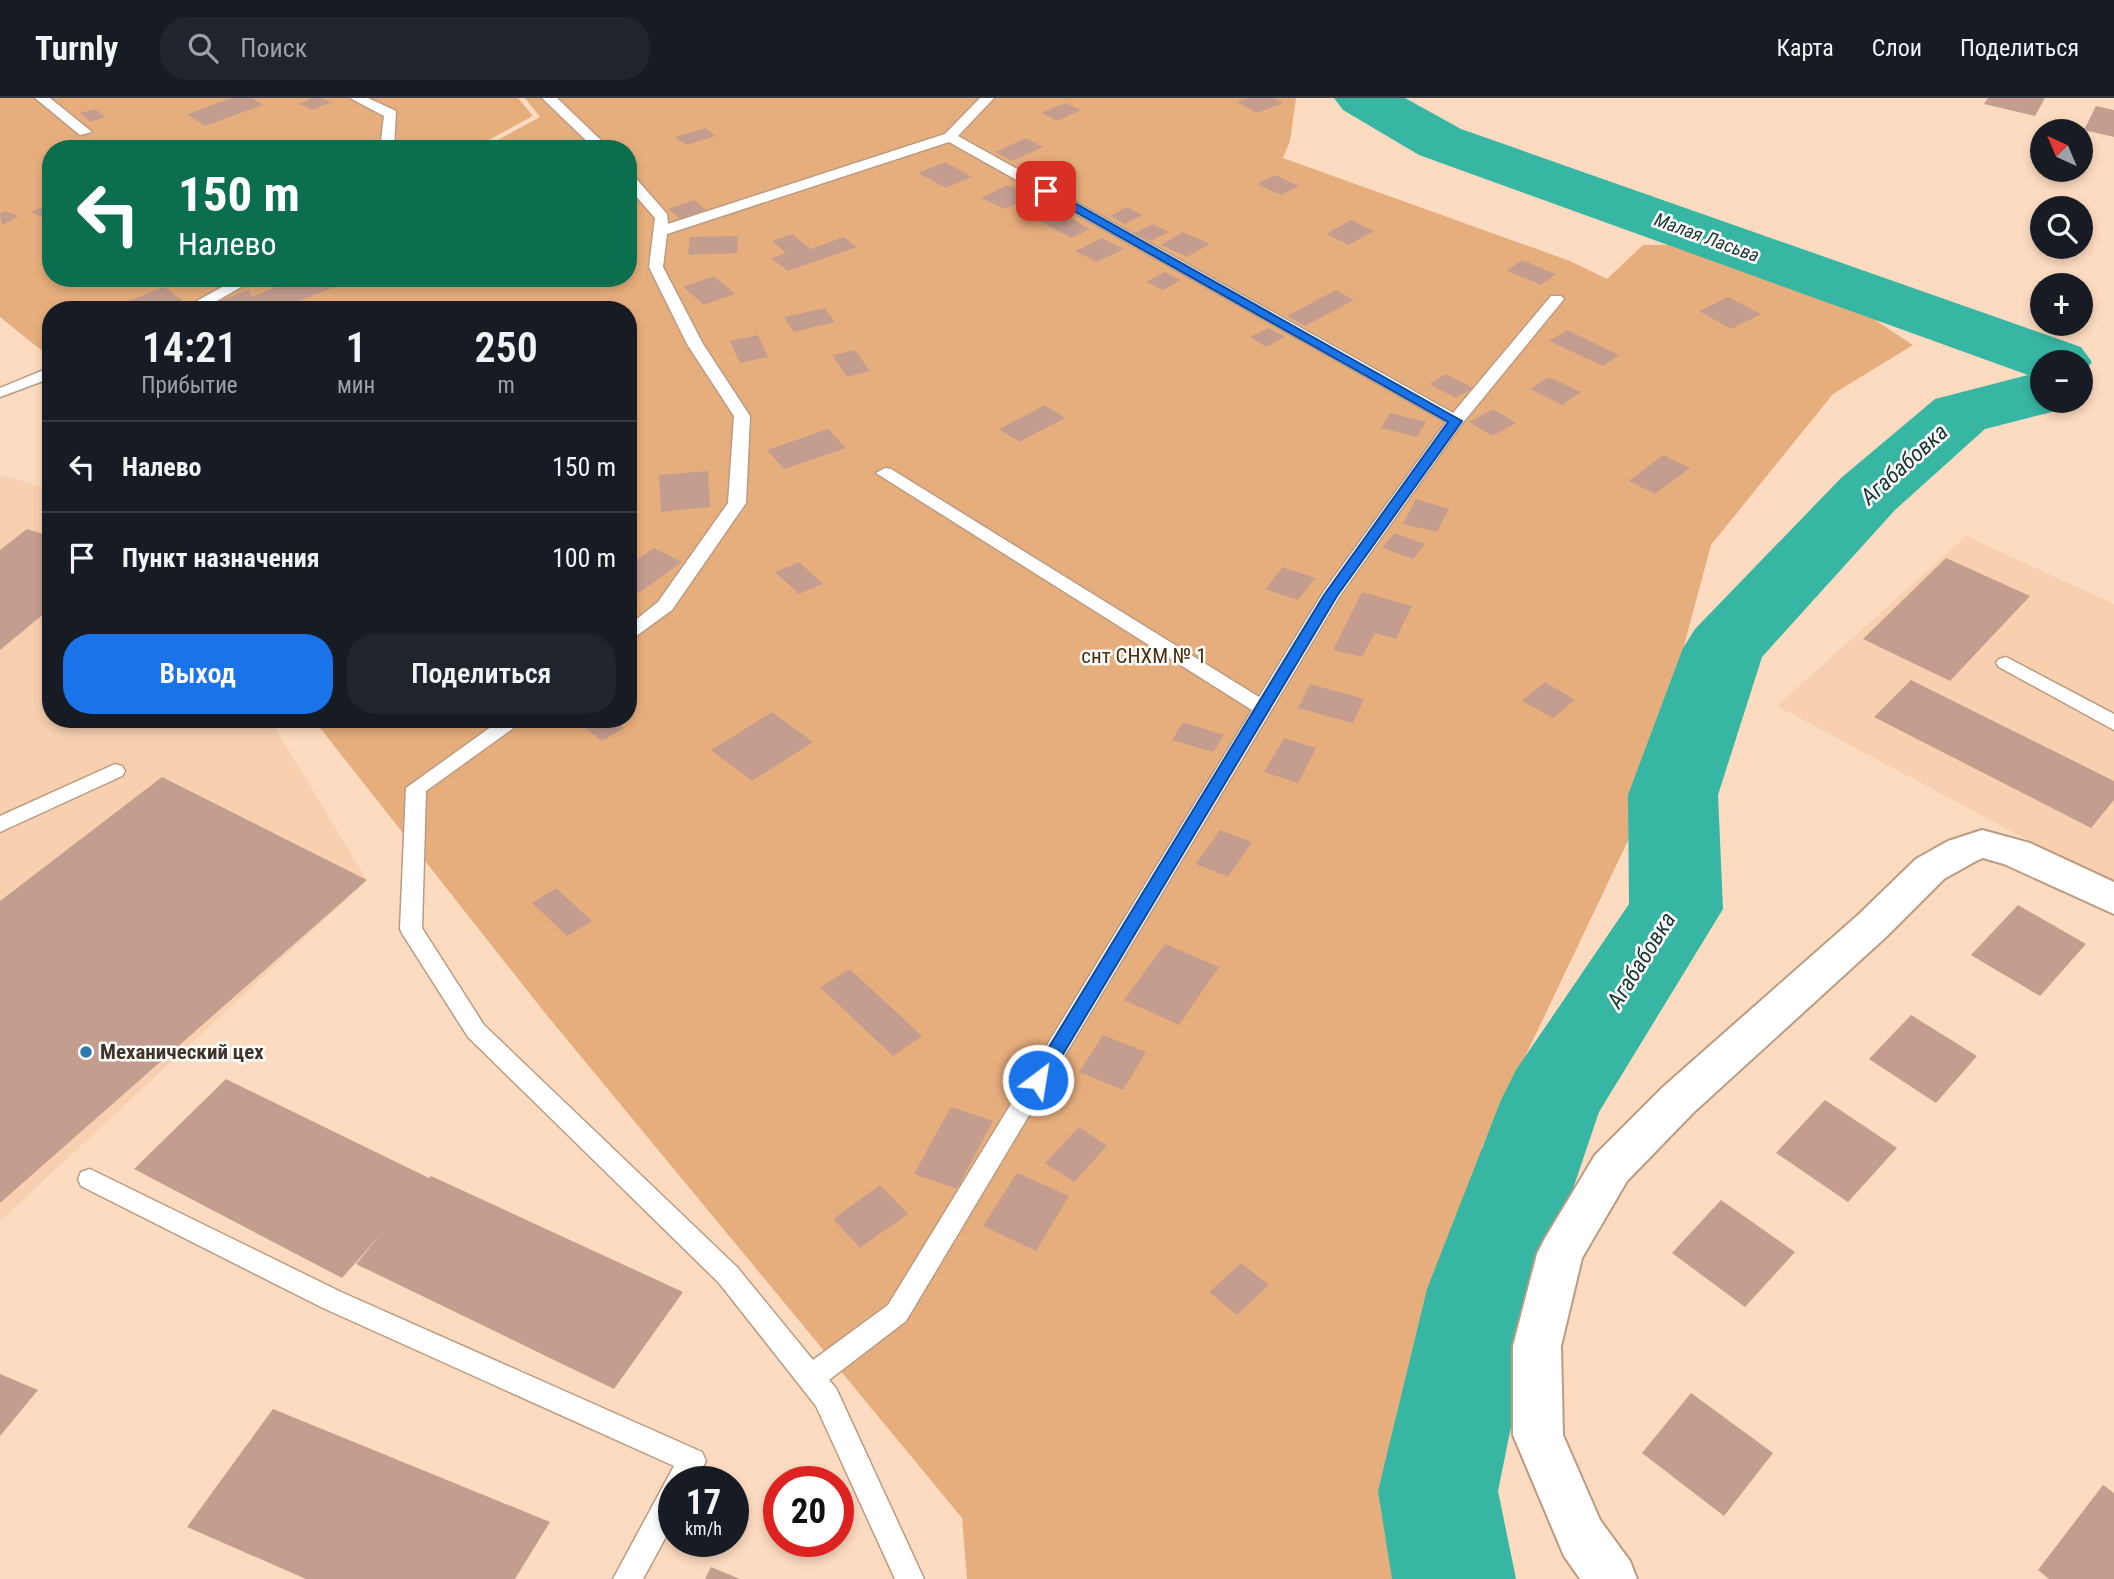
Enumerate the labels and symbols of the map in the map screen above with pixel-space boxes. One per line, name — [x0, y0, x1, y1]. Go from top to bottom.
north arrow — [2030, 119, 2093, 182]
pin — [1016, 161, 1076, 221]
water label: Малая Ласьва — [1651, 208, 1762, 267]
water label: Агабабовка — [1854, 418, 1954, 511]
park label: снт СНХМ № 1 — [1081, 644, 1207, 668]
water label: Агабабовка — [1601, 907, 1681, 1014]
place label: Механический цех — [100, 1040, 264, 1064]
position arrow — [1001, 1043, 1075, 1117]
marker: Механический цех — [78, 1044, 94, 1060]
speed limit sign: 20 — [763, 1466, 854, 1557]

